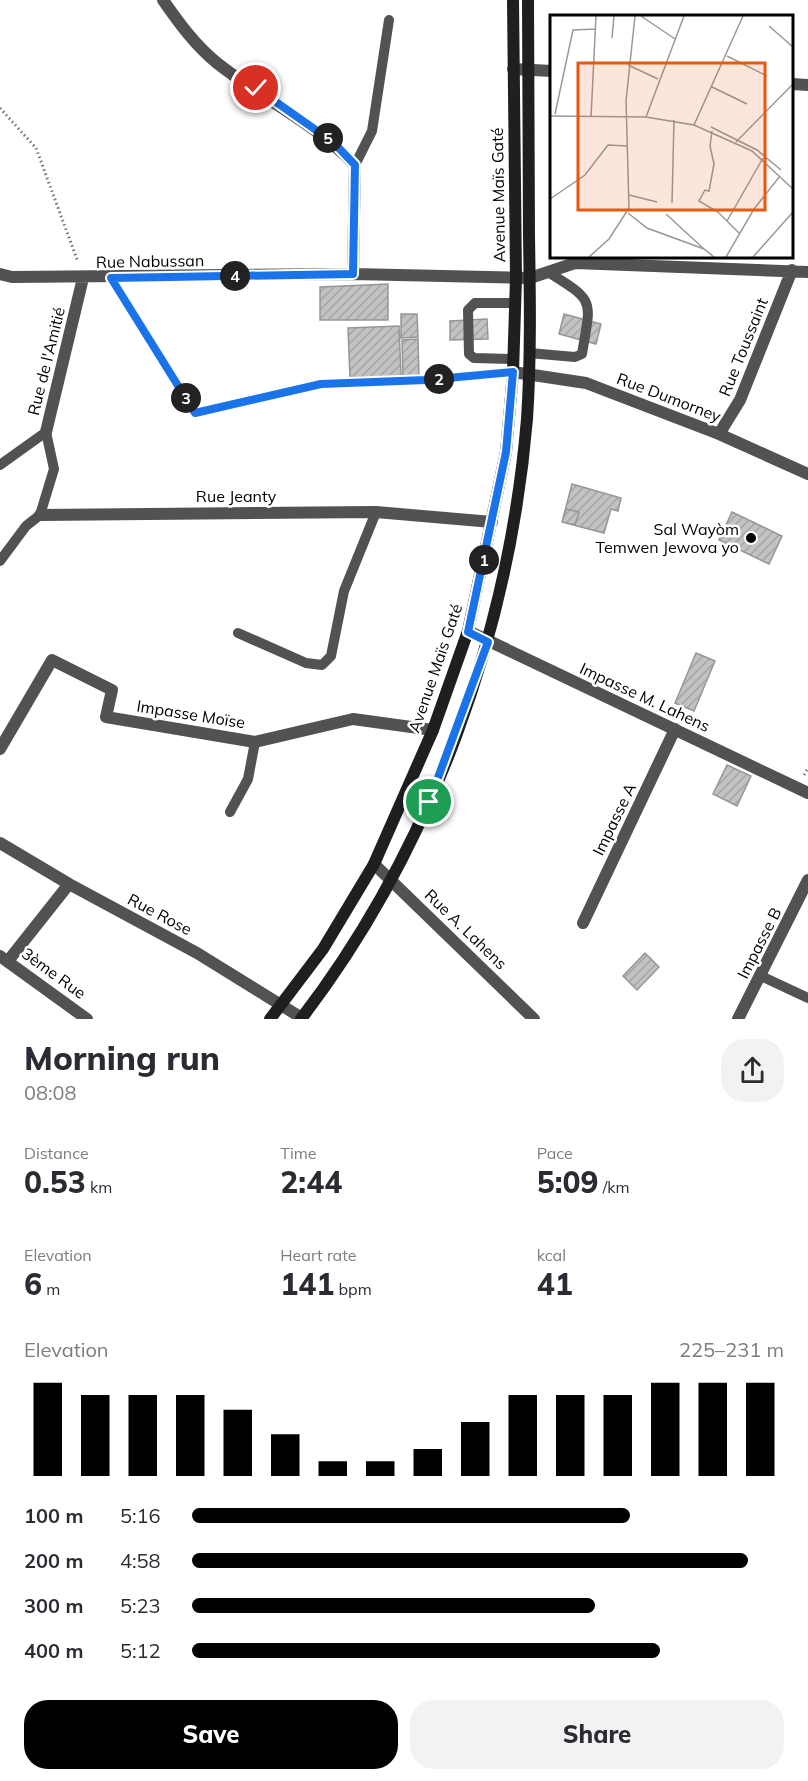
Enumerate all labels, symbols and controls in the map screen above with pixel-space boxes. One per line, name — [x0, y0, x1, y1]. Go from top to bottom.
inset map — [550, 15, 793, 258]
pin — [230, 62, 281, 113]
icon: check — [239, 71, 272, 104]
pin: 5 — [313, 123, 343, 153]
street label: Avenue Maïs Gaté — [487, 127, 509, 263]
text: 5 — [323, 128, 333, 148]
street label: Rue Nabussan — [96, 250, 204, 272]
pin: 4 — [220, 261, 250, 291]
text: 4 — [230, 266, 240, 286]
street label: Rue Toussaint — [714, 295, 772, 399]
street label: Rue de l'Amitié — [23, 305, 69, 417]
pin: 2 — [424, 364, 454, 394]
street label: Rue Dumorney — [614, 368, 724, 426]
text: 2 — [434, 369, 444, 389]
pin: 3 — [171, 383, 201, 413]
text: 3 — [181, 388, 191, 408]
street label: Rue Jeanty — [196, 486, 277, 506]
place label: Sal Wayòm Temwen Jewova yo — [596, 519, 739, 557]
marker: Sal Wayòm Temwen Jewova yo — [744, 531, 758, 545]
pin: 1 — [469, 545, 499, 575]
text: 1 — [479, 550, 489, 570]
street label: Avenue Maïs Gaté — [404, 601, 466, 735]
street label: Impasse M. Lahens — [577, 658, 713, 736]
street label: Impasse Moïse — [135, 696, 247, 732]
pin — [403, 776, 454, 827]
street label: Impasse A — [588, 779, 640, 858]
icon: arrive — [412, 785, 445, 818]
street label: Rue A. Lahens — [421, 885, 511, 973]
street label: Rue Rose — [124, 889, 196, 939]
street label: Impasse B — [733, 904, 785, 982]
street label: 3ème Rue — [18, 943, 90, 1003]
text: Morning run — [24, 1037, 220, 1078]
button: share — [721, 1039, 784, 1102]
text: 08:08 — [24, 1080, 77, 1105]
text: Distance — [24, 1143, 89, 1163]
text: Time — [280, 1143, 317, 1163]
text: Pace — [537, 1143, 573, 1163]
text: 0.53 — [24, 1163, 86, 1201]
text: 2:44 — [280, 1163, 342, 1201]
text: 5:09 — [537, 1163, 598, 1201]
text: km — [86, 1177, 112, 1197]
text: /km — [598, 1177, 629, 1197]
text: Elevation — [24, 1245, 92, 1265]
text: Heart rate — [280, 1245, 356, 1265]
text: kcal — [537, 1245, 566, 1265]
text: 6 — [24, 1265, 42, 1303]
text: 141 — [280, 1265, 334, 1303]
text: 41 — [537, 1265, 573, 1303]
text: m — [42, 1279, 60, 1299]
text: bpm — [334, 1279, 372, 1299]
text: Elevation — [24, 1337, 109, 1362]
text: 225–231 m — [679, 1337, 784, 1362]
text: 100 m — [24, 1503, 83, 1528]
text: 5:16 — [120, 1503, 161, 1528]
text: 200 m — [24, 1548, 83, 1573]
text: 4:58 — [120, 1548, 161, 1573]
text: 300 m — [24, 1593, 83, 1618]
text: 5:23 — [120, 1593, 161, 1618]
text: 400 m — [24, 1638, 83, 1663]
text: 5:12 — [120, 1638, 161, 1663]
button: Save — [24, 1700, 398, 1769]
button: Share — [410, 1700, 784, 1769]

